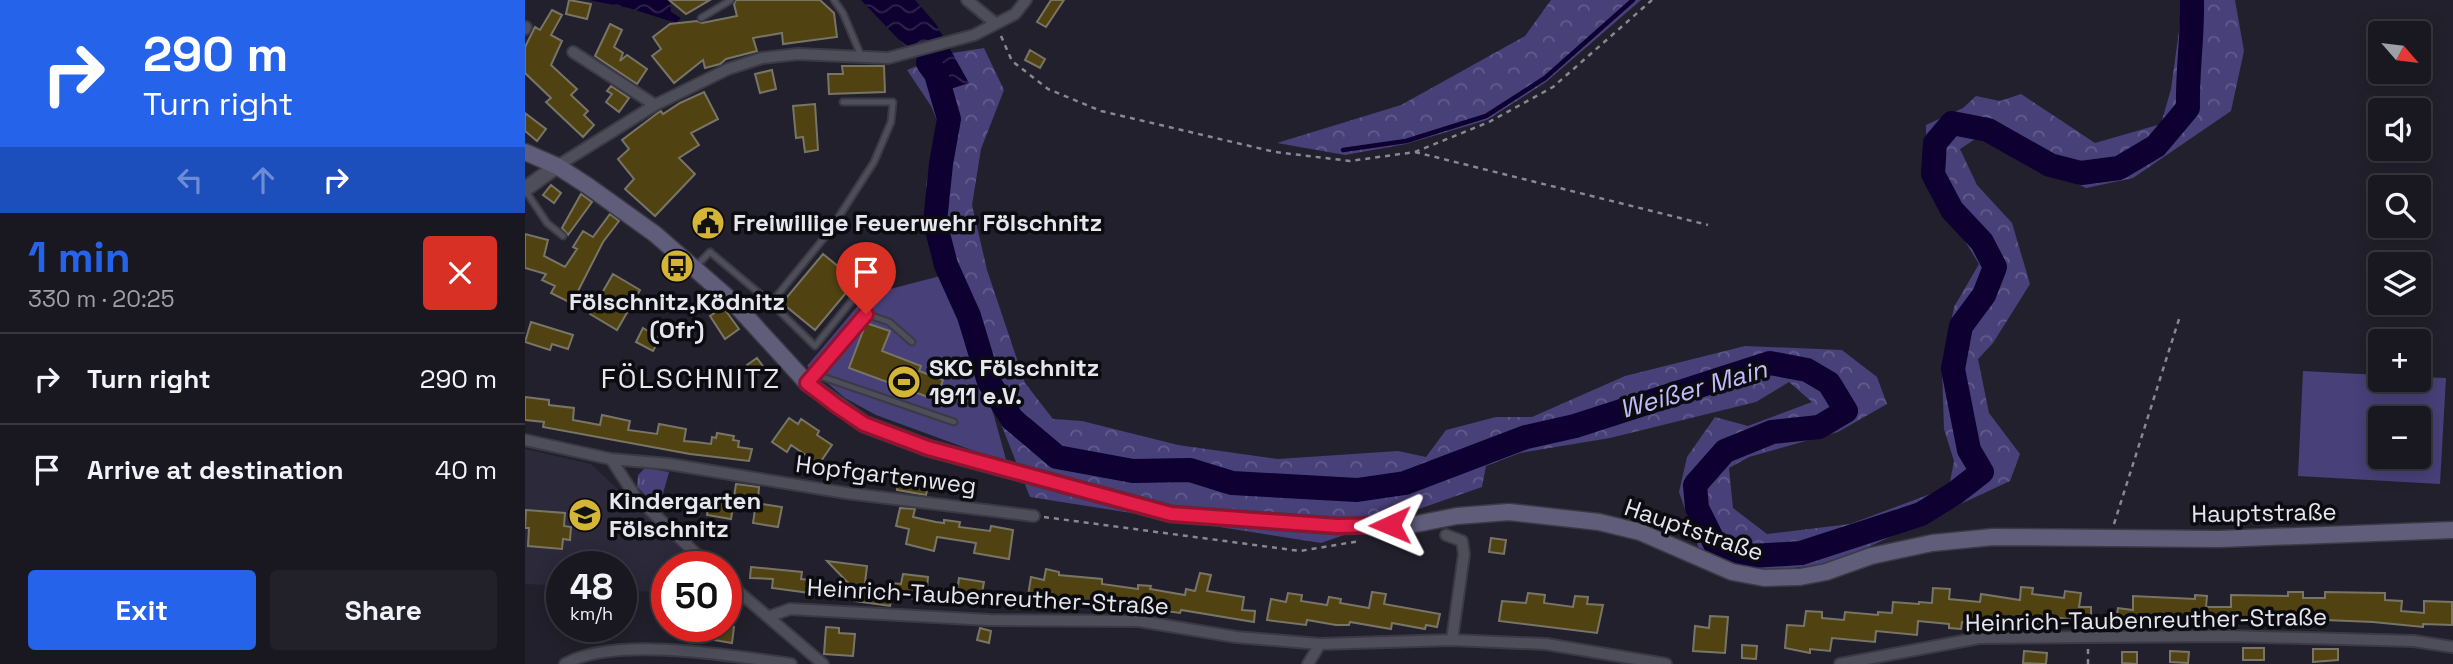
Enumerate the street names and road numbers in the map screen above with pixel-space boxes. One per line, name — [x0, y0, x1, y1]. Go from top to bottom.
street label: Hopfgartenweg — [794, 448, 978, 501]
street label: Hauptstraße — [1621, 491, 1768, 568]
street label: Hauptstraße — [2191, 496, 2337, 529]
street label: Heinrich-Taubenreuther-Straße — [806, 572, 1170, 621]
street label: Heinrich-Taubenreuther-Straße — [1965, 601, 2327, 638]

